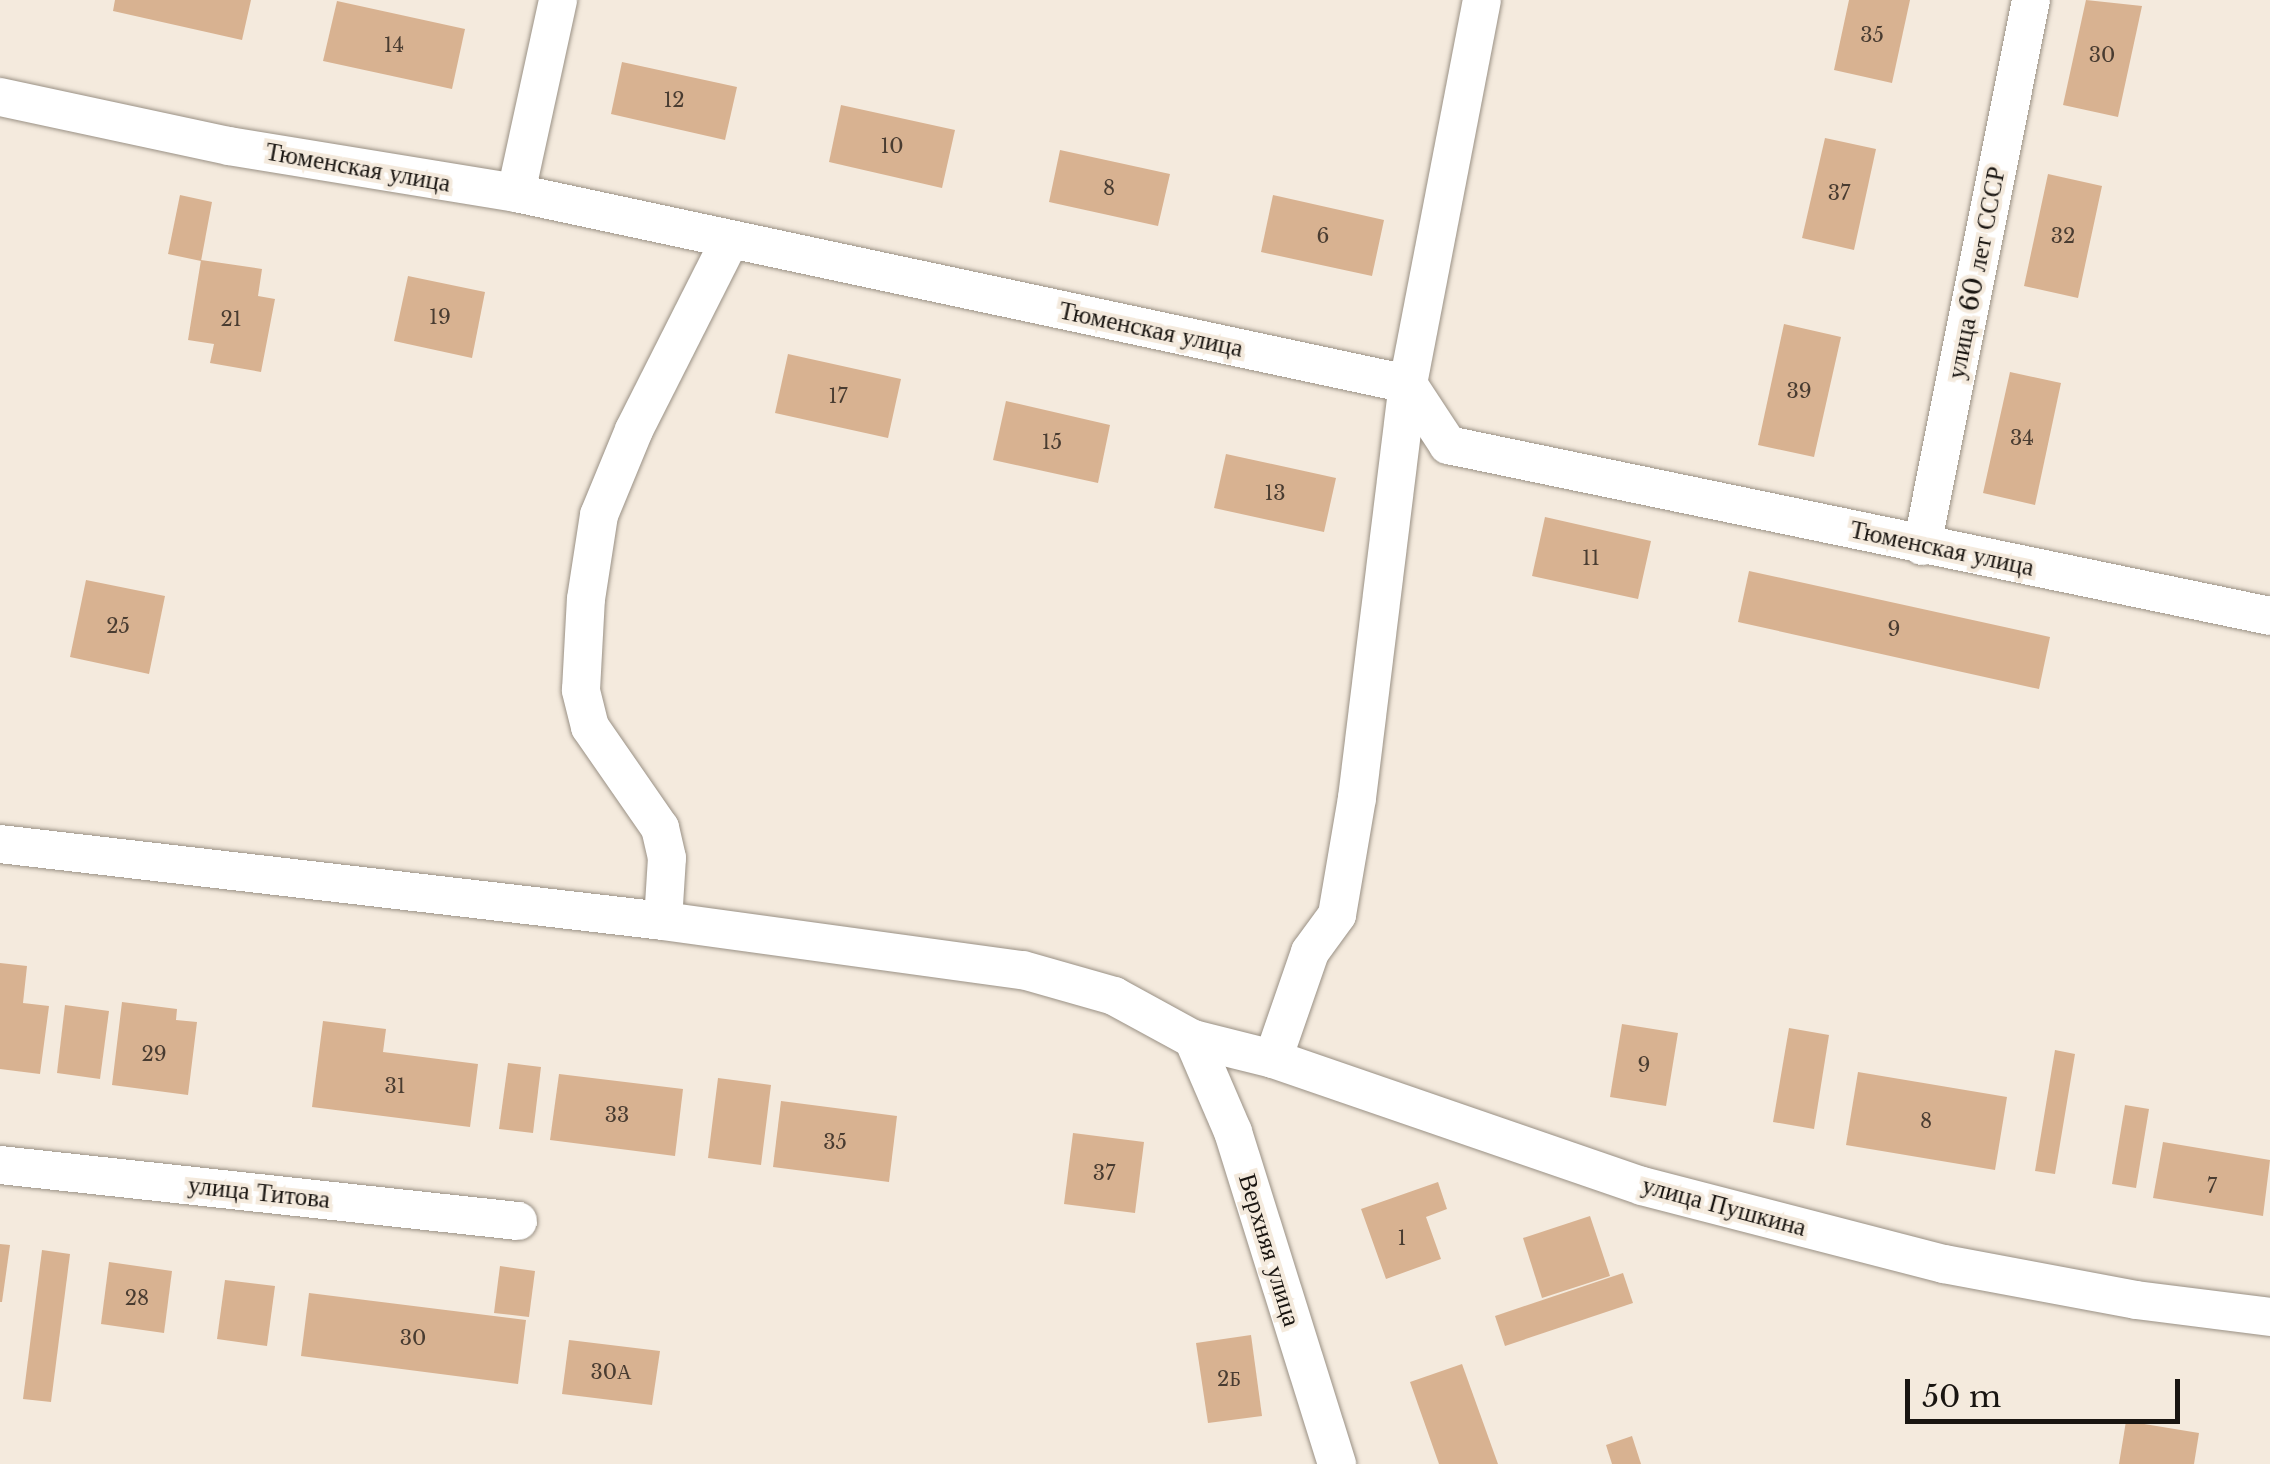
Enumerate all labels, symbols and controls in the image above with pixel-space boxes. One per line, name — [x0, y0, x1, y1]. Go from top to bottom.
house number: 35 — [1860, 23, 1884, 47]
house number: 14 — [384, 33, 404, 57]
house number: 30 — [2089, 43, 2115, 67]
house number: 12 — [663, 88, 685, 112]
house number: 10 — [880, 134, 904, 158]
street label: Тюменская улица — [263, 137, 453, 199]
street label: улица 60 лет СССР — [1942, 164, 2012, 382]
house number: 8 — [1103, 176, 1115, 200]
house number: 37 — [1828, 181, 1850, 205]
house number: 6 — [1317, 224, 1329, 248]
house number: 32 — [2051, 224, 2075, 248]
street label: Тюменская улица — [1056, 296, 1246, 364]
house number: 19 — [429, 305, 451, 329]
house number: 21 — [220, 307, 242, 331]
house number: 39 — [1786, 379, 1812, 403]
house number: 17 — [829, 384, 847, 408]
house number: 34 — [2010, 426, 2034, 450]
house number: 15 — [1042, 430, 1062, 454]
house number: 13 — [1264, 481, 1286, 505]
street label: Тюменская улица — [1847, 515, 2037, 583]
house number: 11 — [1582, 546, 1600, 570]
house number: 25 — [106, 614, 130, 638]
house number: 9 — [1888, 617, 1900, 641]
house number: 29 — [141, 1042, 167, 1066]
house number: 9 — [1638, 1053, 1650, 1077]
house number: 31 — [384, 1074, 406, 1098]
house number: 33 — [605, 1103, 629, 1127]
house number: 8 — [1920, 1109, 1932, 1133]
house number: 35 — [823, 1130, 847, 1154]
house number: 37 — [1093, 1161, 1115, 1185]
street label: Верхняя улица — [1232, 1170, 1306, 1330]
street label: улица Титова — [187, 1171, 331, 1215]
street label: улица Пушкина — [1639, 1171, 1809, 1243]
house number: 7 — [2207, 1174, 2217, 1198]
house number: 1 — [1398, 1226, 1406, 1250]
house number: 28 — [125, 1286, 149, 1310]
house number: 30 — [400, 1326, 426, 1350]
scale bar — [1910, 1359, 2185, 1421]
house number: 30А — [590, 1360, 632, 1384]
house number: 2Б — [1217, 1367, 1241, 1391]
text: 50 m — [1922, 1378, 2001, 1415]

